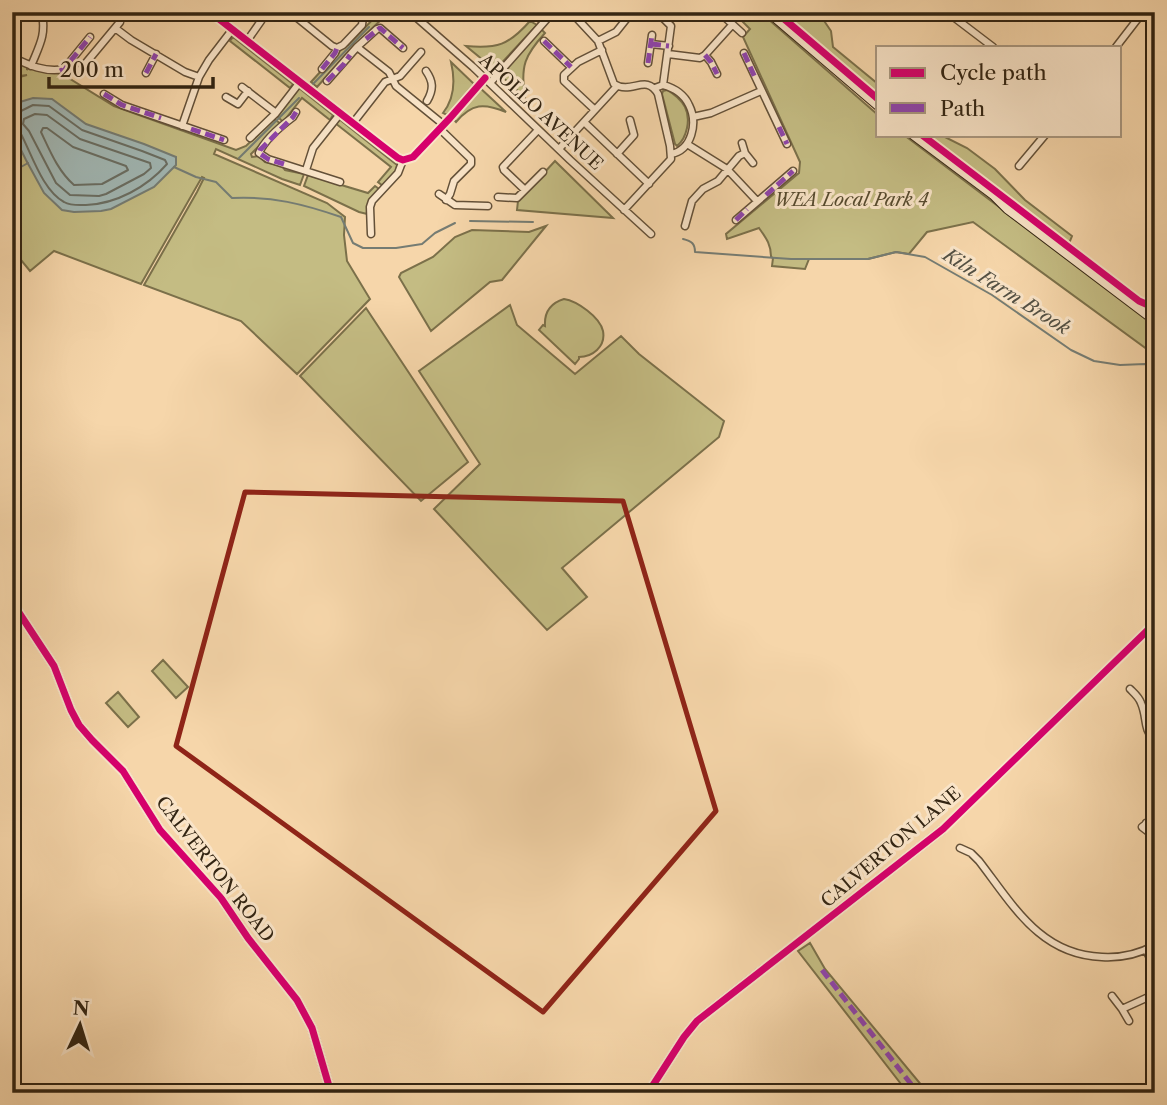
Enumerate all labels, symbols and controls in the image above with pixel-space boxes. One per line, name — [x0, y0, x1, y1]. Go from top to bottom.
scale bar — [49, 46, 214, 90]
legend — [876, 46, 1122, 136]
street label: APOLLO AVENUE — [474, 48, 607, 175]
text: 200 m — [60, 57, 124, 82]
text: Cycle path — [940, 60, 1047, 85]
text: Path — [940, 96, 985, 121]
park label: WEA Local Park 4 — [774, 189, 930, 211]
water label: Kiln Farm Brook — [937, 242, 1075, 340]
street label: CALVERTON LANE — [816, 782, 966, 912]
street label: CALVERTON ROAD — [151, 792, 279, 946]
north arrow — [46, 990, 116, 1060]
text: N — [72, 996, 90, 1021]

